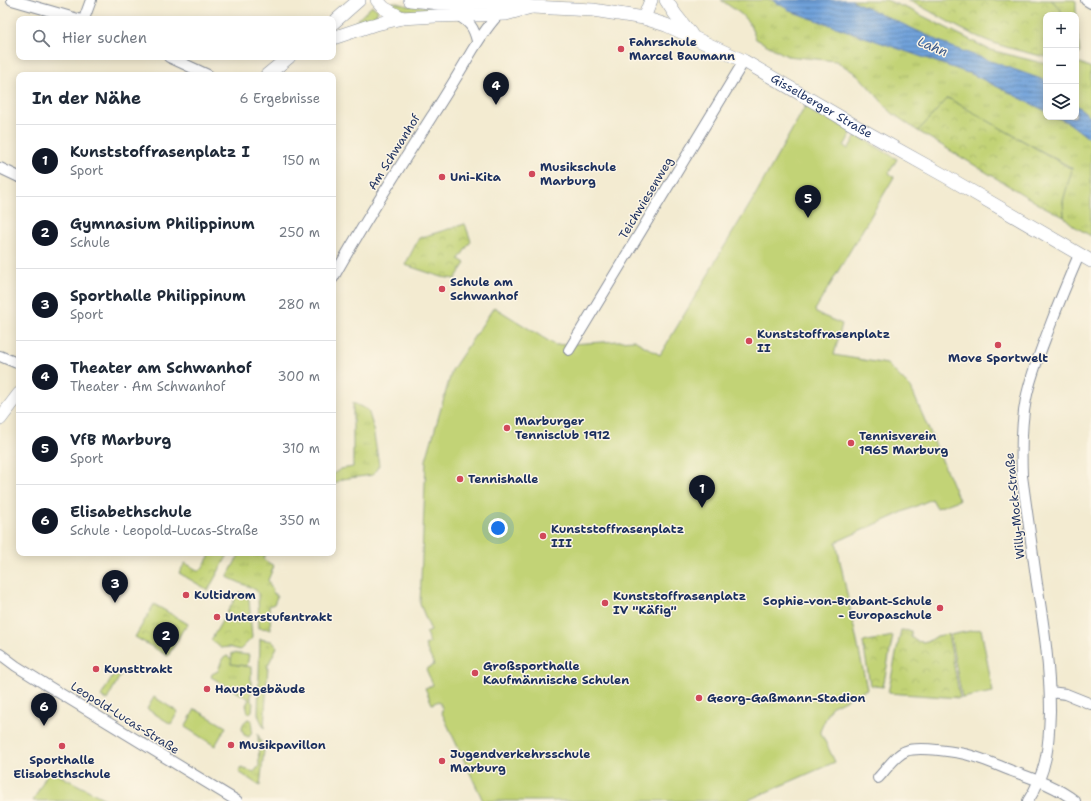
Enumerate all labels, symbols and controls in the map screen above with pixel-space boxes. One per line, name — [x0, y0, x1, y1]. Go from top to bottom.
map controls — [1043, 12, 1079, 120]
button: + — [1043, 12, 1079, 48]
search box — [16, 16, 336, 60]
icon: search — [30, 27, 52, 49]
text: Hier suchen — [62, 28, 147, 48]
water label: Lahn — [915, 33, 950, 60]
place label: Fahrschule Marcel Baumann — [629, 34, 735, 64]
marker: Fahrschule Marcel Baumann — [616, 44, 626, 54]
button: − — [1043, 48, 1079, 84]
street label: Gisselberger Straße — [768, 70, 875, 142]
pin: 4 — [483, 72, 509, 105]
button: layers — [1043, 84, 1079, 120]
text: In der Nähe — [32, 87, 141, 109]
text: 6 Ergebnisse — [240, 90, 320, 107]
street label: Am Schwanhof — [364, 111, 424, 193]
text: Kunststoffrasenplatz I — [70, 142, 250, 162]
text: 1 — [42, 152, 48, 169]
text: 150 m — [282, 152, 320, 169]
street label: Teichwiesenweg — [615, 154, 677, 242]
place label: Musikschule Marburg — [540, 159, 616, 189]
text: Sport — [70, 162, 103, 179]
place label: Uni-Kita — [450, 169, 502, 185]
marker: Musikschule Marburg — [527, 169, 537, 179]
marker: Uni-Kita — [437, 172, 447, 182]
pin: 5 — [795, 185, 821, 218]
text: Gymnasium Philippinum — [70, 214, 255, 234]
text: 2 — [40, 224, 50, 241]
text: 250 m — [279, 224, 320, 241]
text: Schule — [70, 234, 110, 251]
place label: Schule am Schwanhof — [450, 274, 518, 304]
marker: Schule am Schwanhof — [437, 284, 447, 294]
text: Sporthalle Philippinum — [70, 286, 246, 306]
text: 3 — [40, 296, 50, 313]
text: 280 m — [278, 296, 320, 313]
text: Sport — [70, 306, 103, 323]
place label: Kunststoffrasenplatz II — [757, 326, 890, 356]
marker: Kunststoffrasenplatz II — [744, 336, 754, 346]
marker: Move Sportwelt — [993, 340, 1003, 350]
place label: Move Sportwelt — [948, 350, 1048, 366]
text: Theater am Schwanhof — [70, 358, 252, 378]
text: 4 — [40, 368, 50, 385]
text: 300 m — [277, 368, 320, 385]
text: Theater · Am Schwanhof — [70, 378, 225, 395]
place label: Marburger Tennisclub 1912 — [515, 413, 611, 443]
marker: Marburger Tennisclub 1912 — [502, 423, 512, 433]
place label: Tennisverein 1965 Marburg — [859, 428, 948, 458]
text: VfB Marburg — [70, 430, 171, 450]
marker: Tennisverein 1965 Marburg — [846, 438, 856, 448]
text: 5 — [41, 440, 49, 457]
text: 310 m — [282, 440, 320, 457]
text: Sport — [70, 450, 103, 467]
street label: Willy-Mock-Straße — [1001, 452, 1029, 560]
place label: Tennishalle — [468, 471, 538, 487]
marker: Tennishalle — [455, 474, 465, 484]
pin: 1 — [689, 475, 715, 508]
text: Elisabethschule — [70, 502, 192, 522]
text: 6 — [40, 512, 50, 529]
text: 350 m — [279, 512, 320, 529]
your location — [488, 518, 508, 538]
place label: Kunststoffrasenplatz III — [551, 521, 684, 551]
text: Schule · Leopold-Lucas-Straße — [70, 522, 258, 539]
marker: Kunststoffrasenplatz III — [538, 531, 548, 541]
pin: 3 — [102, 570, 128, 603]
place label: Kultidrom — [194, 587, 256, 603]
place label: Kunststoffrasenplatz IV "Käfig" — [613, 588, 746, 618]
marker: Kultidrom — [181, 590, 191, 600]
place label: Sophie-von-Brabant-Schule - Europaschule — [763, 593, 932, 623]
marker: Kunststoffrasenplatz IV "Käfig" — [600, 598, 610, 608]
marker: Sophie-von-Brabant-Schule - Europaschule — [935, 603, 945, 613]
place label: Unterstufentrakt — [225, 609, 332, 625]
marker: Unterstufentrakt — [212, 612, 222, 622]
pin: 2 — [153, 622, 179, 655]
place label: Großsporthalle Kaufmännische Schulen — [483, 658, 629, 688]
place label: Kunsttrakt — [104, 661, 173, 677]
marker: Kunsttrakt — [91, 664, 101, 674]
marker: Großsporthalle Kaufmännische Schulen — [470, 668, 480, 678]
street label: Leopold-Lucas-Straße — [68, 678, 183, 758]
place label: Hauptgebäude — [215, 681, 305, 697]
marker: Hauptgebäude — [202, 684, 212, 694]
place label: Georg-Gaßmann-Stadion — [707, 690, 866, 706]
pin: 6 — [31, 693, 57, 726]
marker: Georg-Gaßmann-Stadion — [694, 693, 704, 703]
place label: Musikpavillon — [239, 737, 326, 753]
marker: Musikpavillon — [226, 740, 236, 750]
marker: Sporthalle Elisabethschule — [57, 741, 67, 751]
place label: Jugendverkehrsschule Marburg — [450, 746, 591, 776]
place label: Sporthalle Elisabethschule — [13, 752, 111, 782]
marker: Jugendverkehrsschule Marburg — [437, 756, 447, 766]

